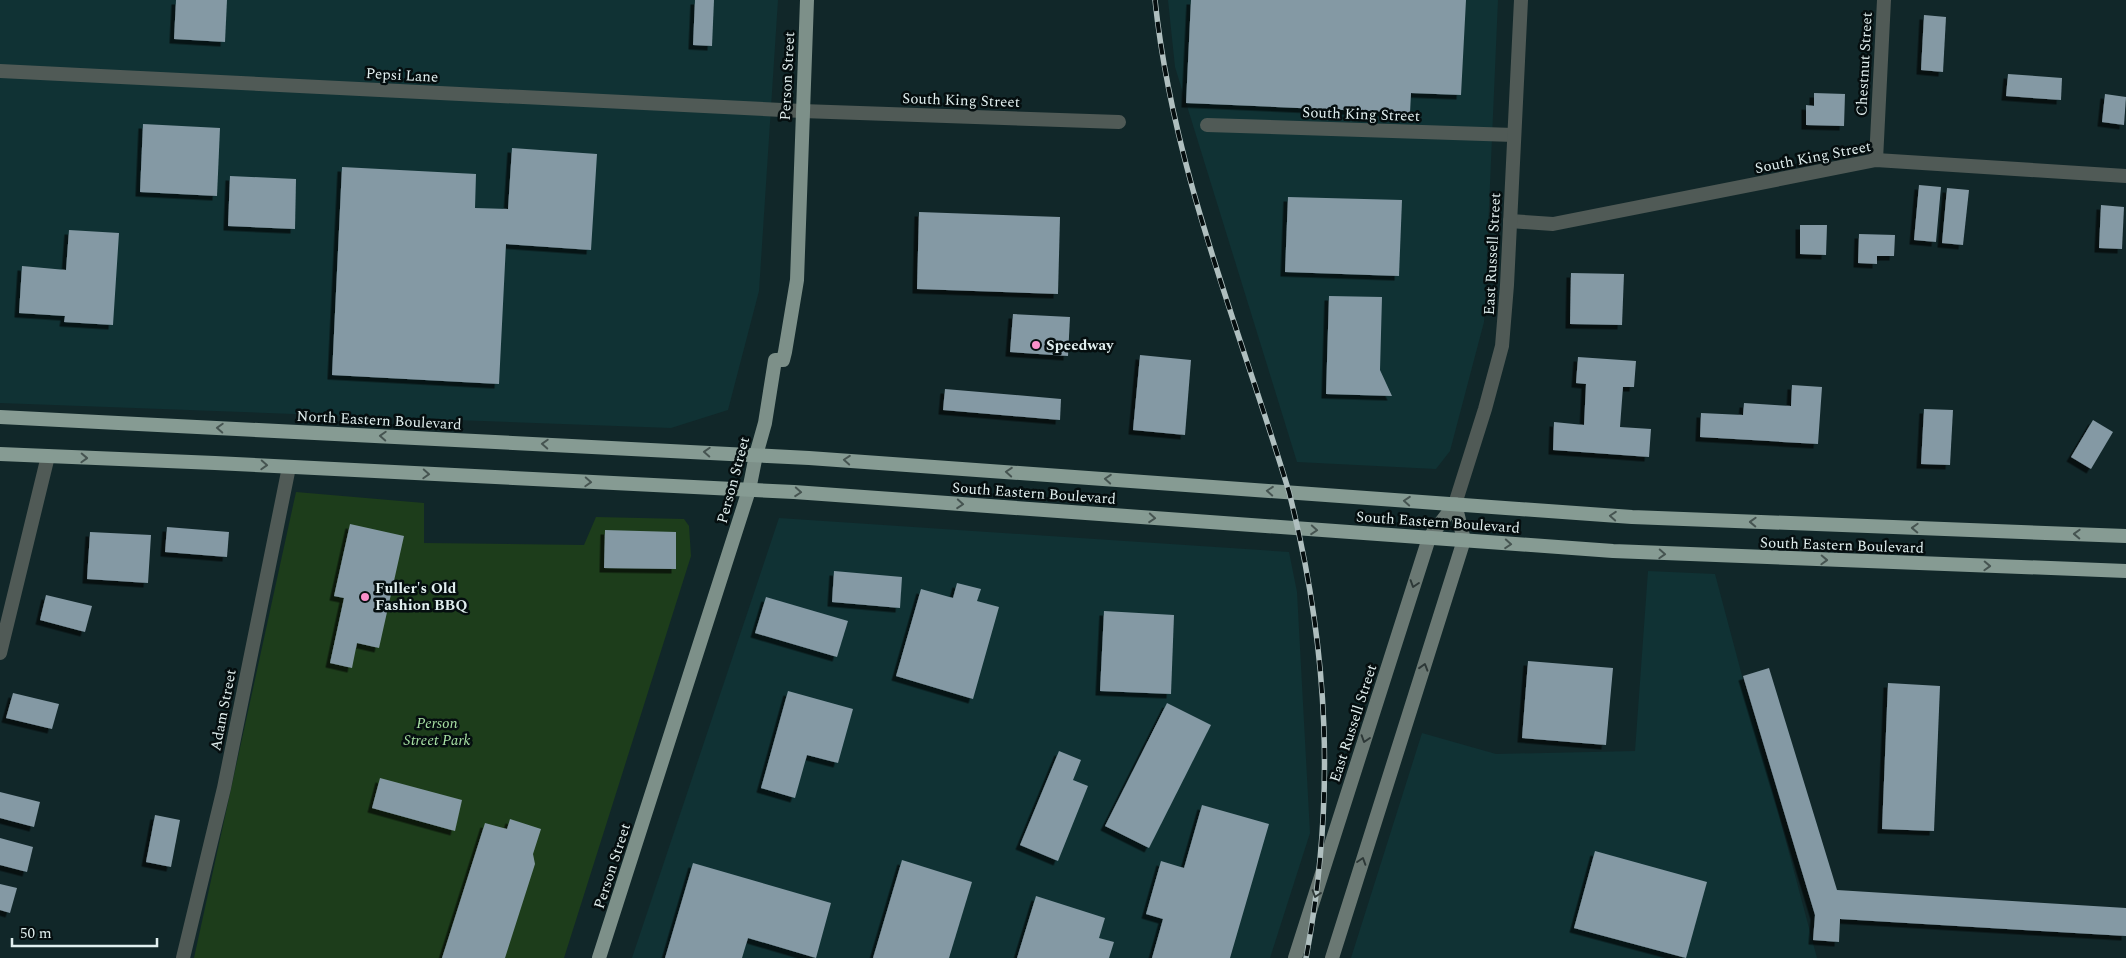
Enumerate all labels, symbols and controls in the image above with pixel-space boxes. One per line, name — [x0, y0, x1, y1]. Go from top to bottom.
street label: Chestnut Street — [1850, 11, 1879, 117]
street label: Person Street — [774, 31, 801, 121]
street label: Pepsi Lane — [365, 62, 439, 89]
street label: South King Street — [902, 87, 1020, 114]
street label: South King Street — [1302, 101, 1420, 128]
street label: South King Street — [1753, 135, 1873, 180]
street label: East Russell Street — [1478, 192, 1507, 316]
place label: Speedway — [1046, 334, 1114, 357]
marker: Speedway — [1030, 339, 1042, 351]
street label: North Eastern Boulevard — [296, 405, 462, 436]
one-way arrow — [216, 422, 224, 433]
one-way arrow — [378, 431, 386, 442]
street label: Person Street — [711, 434, 756, 526]
one-way arrow — [541, 439, 549, 450]
one-way arrow — [703, 447, 711, 458]
one-way arrow — [80, 452, 88, 463]
one-way arrow — [843, 455, 851, 466]
one-way arrow — [260, 460, 268, 471]
one-way arrow — [1005, 467, 1013, 478]
one-way arrow — [422, 468, 430, 479]
one-way arrow — [1104, 474, 1112, 485]
one-way arrow — [584, 476, 592, 487]
street label: South Eastern Boulevard — [951, 476, 1117, 511]
one-way arrow — [1266, 486, 1274, 497]
one-way arrow — [794, 487, 802, 498]
one-way arrow — [1403, 495, 1411, 506]
one-way arrow — [956, 499, 964, 510]
street label: South Eastern Boulevard — [1355, 505, 1521, 540]
one-way arrow — [1608, 510, 1616, 521]
one-way arrow — [1148, 512, 1156, 523]
one-way arrow — [1748, 517, 1756, 527]
one-way arrow — [1911, 523, 1918, 533]
one-way arrow — [1310, 524, 1318, 535]
one-way arrow — [2073, 529, 2081, 539]
street label: South Eastern Boulevard — [1760, 531, 1924, 560]
one-way arrow — [1504, 538, 1512, 549]
one-way arrow — [1658, 548, 1666, 559]
one-way arrow — [1820, 555, 1828, 566]
one-way arrow — [1983, 561, 1991, 571]
place label: Fuller's Old Fashion BBQ — [375, 577, 468, 617]
one-way arrow — [1409, 580, 1419, 588]
marker: Fuller's Old Fashion BBQ — [359, 591, 371, 603]
street label: East Russell Street — [1324, 661, 1383, 785]
one-way arrow — [1418, 664, 1428, 672]
street label: Adam Street — [204, 667, 243, 753]
park label: Person Street Park — [403, 712, 471, 752]
one-way arrow — [1360, 735, 1370, 743]
street label: Person Street — [588, 820, 637, 912]
one-way arrow — [1357, 858, 1367, 866]
one-way arrow — [1311, 890, 1321, 898]
scale bar — [12, 916, 158, 948]
text: 50 m — [20, 922, 52, 945]

